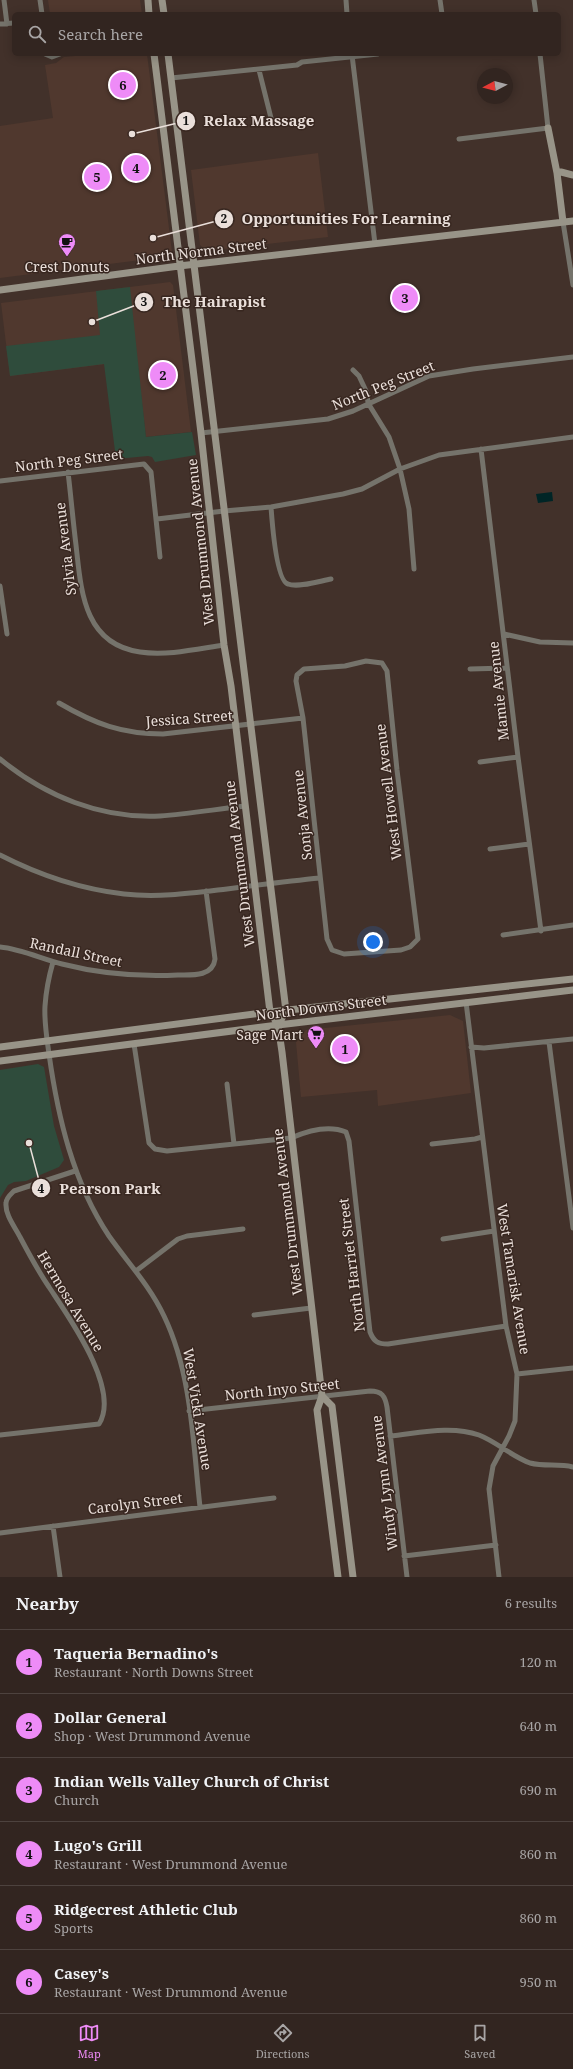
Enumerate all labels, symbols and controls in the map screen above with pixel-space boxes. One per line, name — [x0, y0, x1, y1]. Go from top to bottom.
search box — [12, 12, 561, 56]
icon: search — [26, 23, 48, 45]
text: Search here — [58, 24, 143, 44]
north arrow — [477, 68, 513, 104]
pin: 6 — [110, 70, 136, 100]
callout: Relax Massage — [176, 107, 323, 134]
text: Relax Massage — [204, 110, 314, 130]
text: 1 — [183, 112, 190, 129]
pin: 4 — [123, 153, 149, 183]
pin: 5 — [84, 162, 110, 192]
callout: Opportunities For Learning — [214, 206, 459, 233]
text: Opportunities For Learning — [241, 208, 451, 228]
text: 2 — [221, 210, 228, 227]
cafe icon: Crest Donuts — [57, 232, 77, 257]
street label: North Norma Street — [134, 234, 268, 268]
place label: Crest Donuts — [25, 257, 109, 276]
pin: 3 — [392, 283, 418, 313]
callout: The Hairapist — [134, 288, 273, 315]
text: The Hairapist — [162, 291, 266, 311]
text: 3 — [141, 293, 148, 310]
street label: North Peg Street — [329, 356, 437, 414]
pin: 2 — [150, 360, 176, 390]
street label: North Peg Street — [14, 444, 124, 476]
street label: West Drummond Avenue — [182, 458, 218, 626]
street label: Sylvia Avenue — [50, 501, 80, 597]
street label: Mamie Avenue — [483, 640, 513, 742]
street label: Jessica Street — [144, 705, 233, 731]
street label: West Howell Avenue — [370, 723, 406, 861]
street label: Sonja Avenue — [288, 769, 316, 861]
street label: West Drummond Avenue — [219, 780, 259, 948]
your location — [363, 932, 383, 952]
street label: Randall Street — [28, 933, 124, 971]
street label: North Downs Street — [255, 990, 387, 1024]
supermarket icon: Sage Mart — [306, 1024, 326, 1049]
place label: Sage Mart — [236, 1025, 303, 1044]
pin: 1 — [332, 1034, 358, 1064]
street label: West Drummond Avenue — [267, 1128, 307, 1296]
callout: Pearson Park — [31, 1175, 168, 1202]
text: Pearson Park — [59, 1178, 161, 1198]
text: 4 — [38, 1180, 45, 1197]
street label: North Harriet Street — [333, 1197, 369, 1333]
street label: West Tamarisk Avenue — [493, 1202, 535, 1356]
street label: Hermosa Avenue — [33, 1247, 109, 1355]
street label: West Vicki Avenue — [179, 1347, 217, 1471]
street label: North Inyo Street — [224, 1374, 340, 1404]
street label: Windy Lynn Avenue — [366, 1414, 402, 1552]
street label: Carolyn Street — [87, 1488, 183, 1518]
text: Nearby — [16, 1592, 79, 1615]
text: 6 results — [505, 1594, 557, 1612]
text: Taqueria Bernadino's — [54, 1643, 218, 1663]
text: 1 — [25, 1653, 33, 1671]
text: 120 m — [520, 1653, 557, 1671]
text: Restaurant · North Downs Street — [54, 1663, 253, 1681]
text: Dollar General — [54, 1707, 167, 1727]
text: 2 — [25, 1717, 33, 1735]
text: 640 m — [520, 1717, 557, 1735]
text: Shop · West Drummond Avenue — [54, 1727, 251, 1745]
text: Indian Wells Valley Church of Christ — [54, 1771, 329, 1791]
text: 3 — [25, 1781, 33, 1799]
text: 690 m — [520, 1781, 557, 1799]
text: Church — [54, 1791, 99, 1809]
text: Lugo's Grill — [54, 1835, 142, 1855]
text: 4 — [25, 1845, 33, 1863]
text: 860 m — [520, 1845, 557, 1863]
text: Restaurant · West Drummond Avenue — [54, 1855, 287, 1873]
text: Ridgecrest Athletic Club — [54, 1899, 238, 1919]
text: 5 — [25, 1909, 33, 1927]
text: 860 m — [520, 1909, 557, 1927]
text: Sports — [54, 1919, 93, 1937]
text: Casey's — [54, 1963, 109, 1983]
text: 6 — [25, 1973, 33, 1991]
text: 950 m — [520, 1973, 557, 1991]
text: Restaurant · West Drummond Avenue — [54, 1983, 287, 2001]
tab: Map — [77, 2022, 101, 2061]
tab: Directions — [256, 2022, 309, 2061]
tab: Saved — [464, 2022, 496, 2061]

